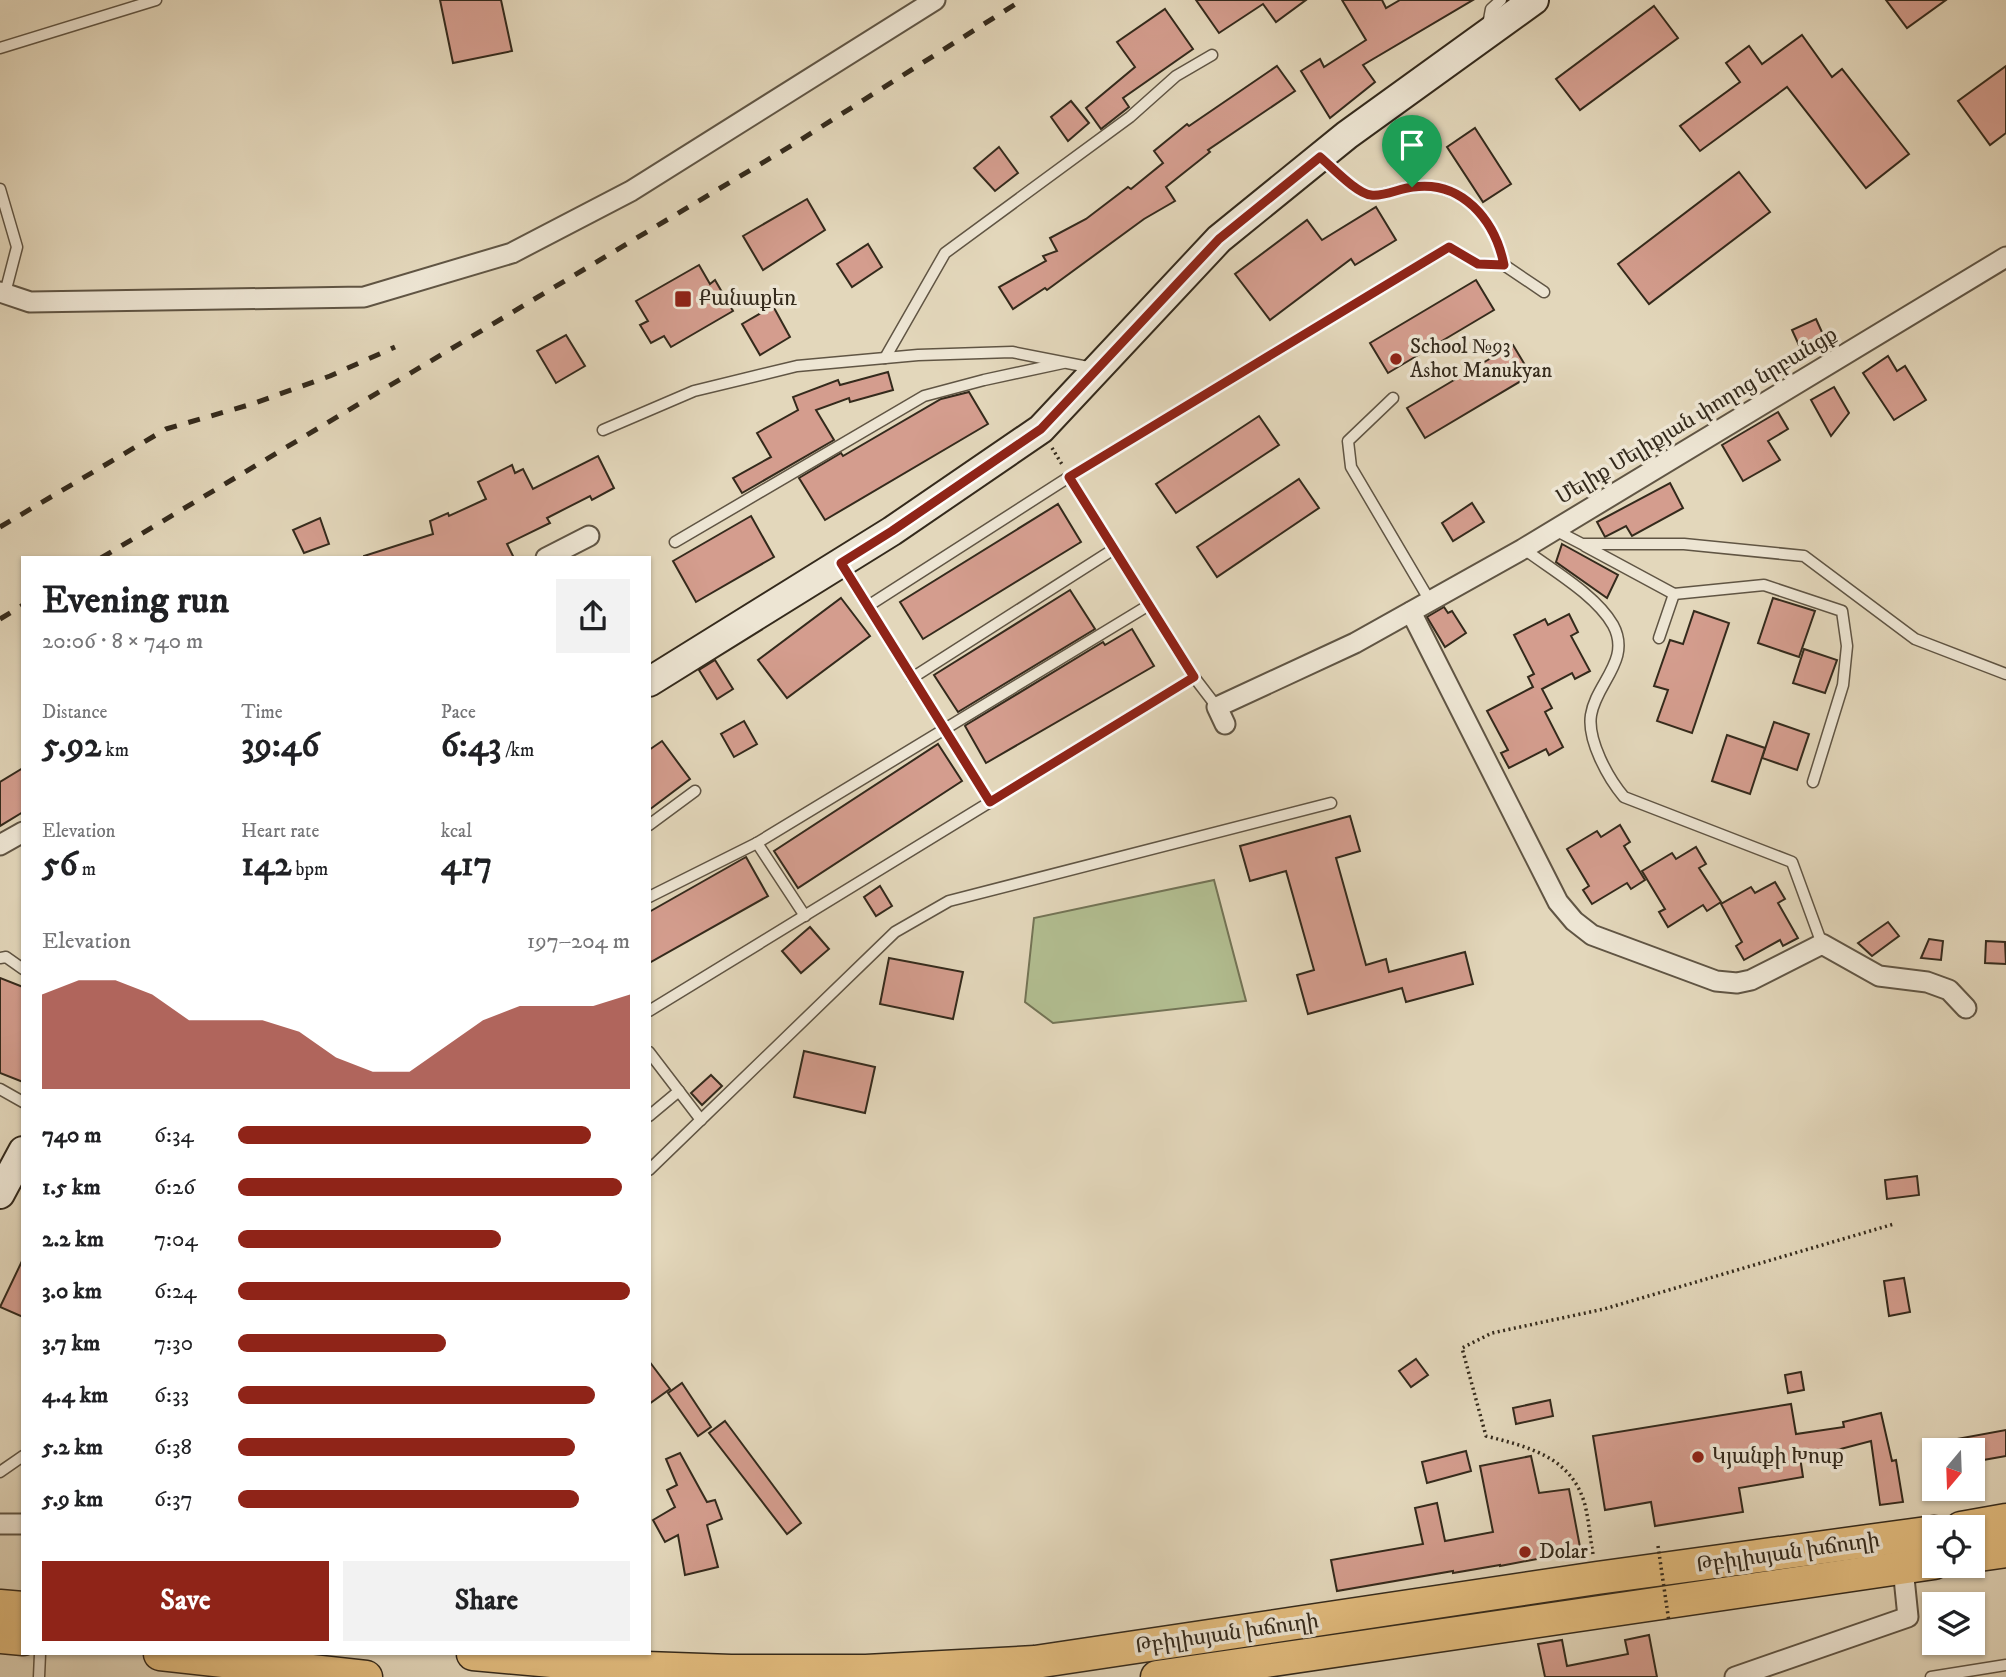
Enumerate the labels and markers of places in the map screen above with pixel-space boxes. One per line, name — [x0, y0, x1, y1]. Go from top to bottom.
pin — [1382, 115, 1442, 187]
place label: Քանաքեռ — [699, 286, 797, 312]
marker: Քանաքեռ — [673, 289, 693, 309]
place label: School №93 Ashot Manukyan — [1410, 334, 1552, 384]
marker: School №93 Ashot Manukyan — [1388, 351, 1404, 367]
place label: Կյանքի Խոսք — [1712, 1444, 1844, 1470]
marker: Կյանքի Խոսք — [1690, 1449, 1706, 1465]
place label: Dolar — [1539, 1539, 1588, 1565]
marker: Dolar — [1517, 1544, 1533, 1560]

